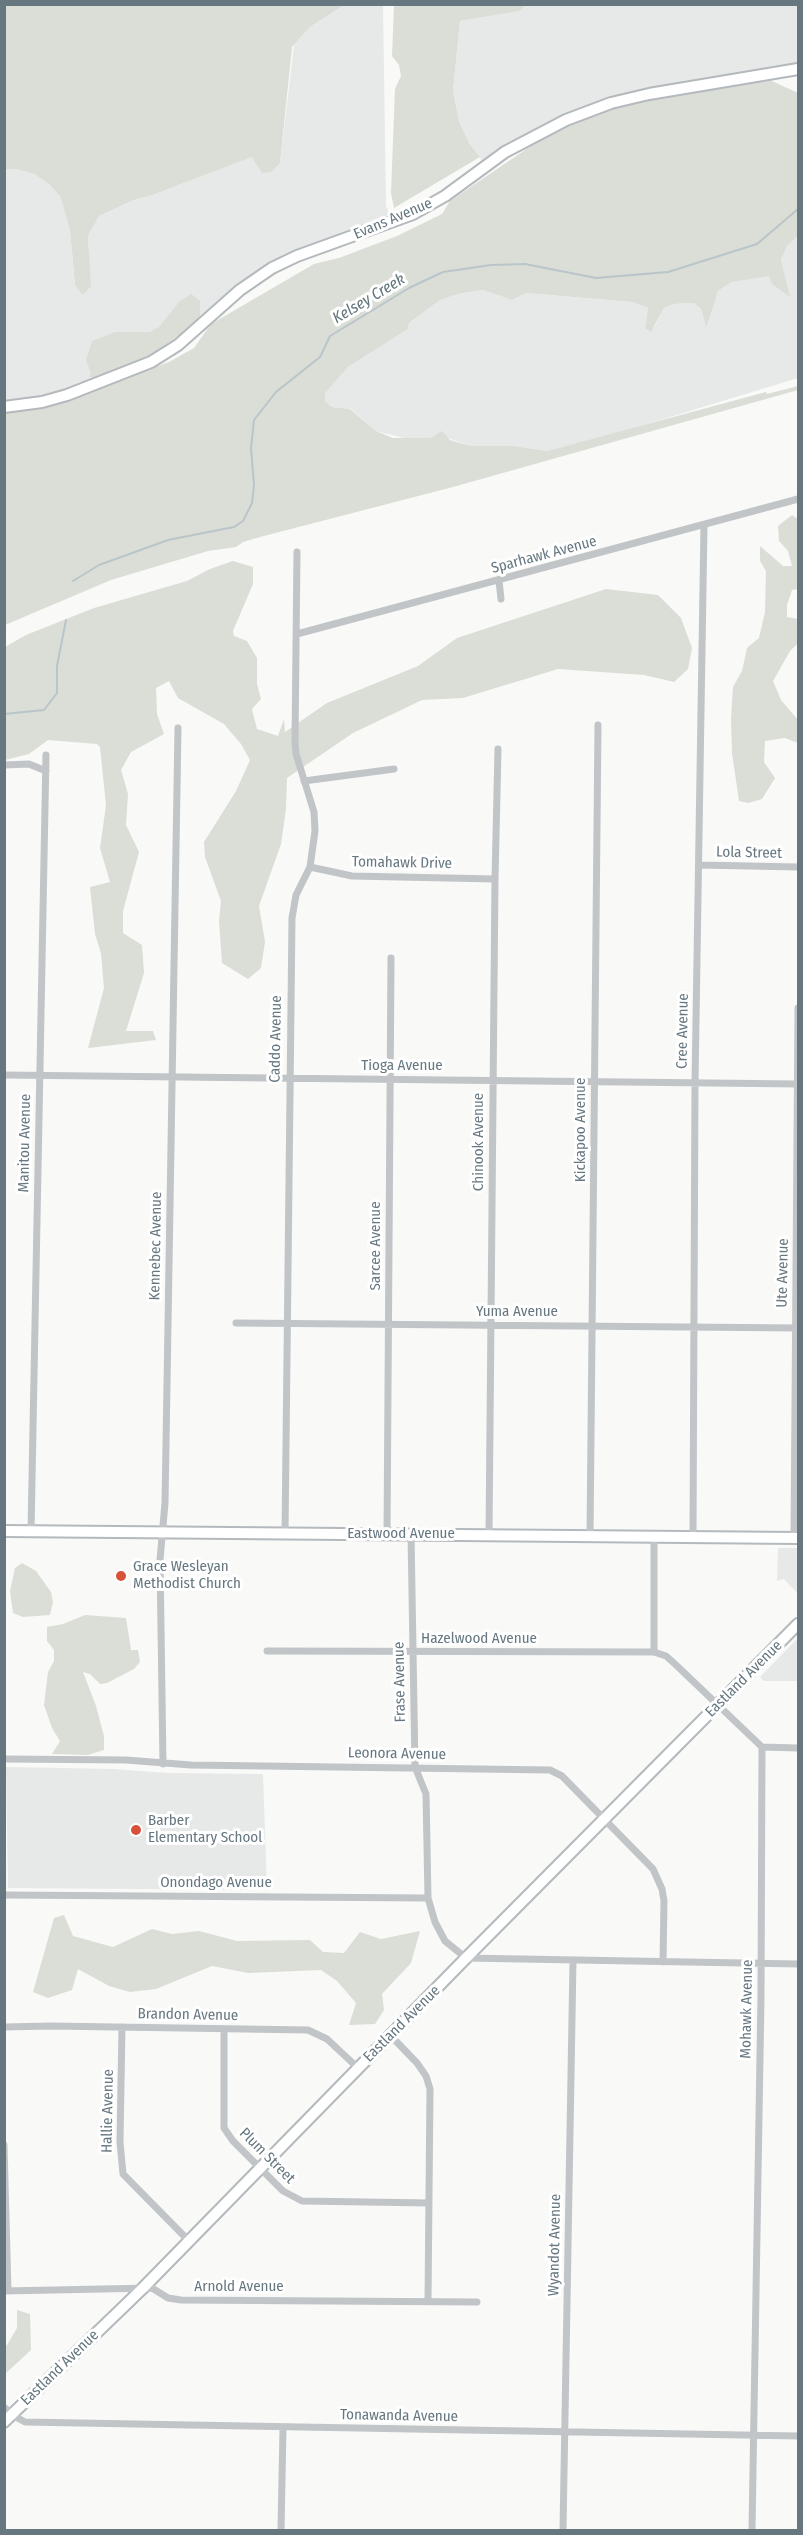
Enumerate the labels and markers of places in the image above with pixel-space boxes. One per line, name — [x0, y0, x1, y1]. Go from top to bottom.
place label: Grace Wesleyan Methodist Church — [133, 1558, 241, 1593]
marker: Grace Wesleyan Methodist Church — [114, 1569, 128, 1583]
place label: Barber Elementary School — [148, 1812, 262, 1847]
marker: Barber Elementary School — [129, 1823, 143, 1837]

